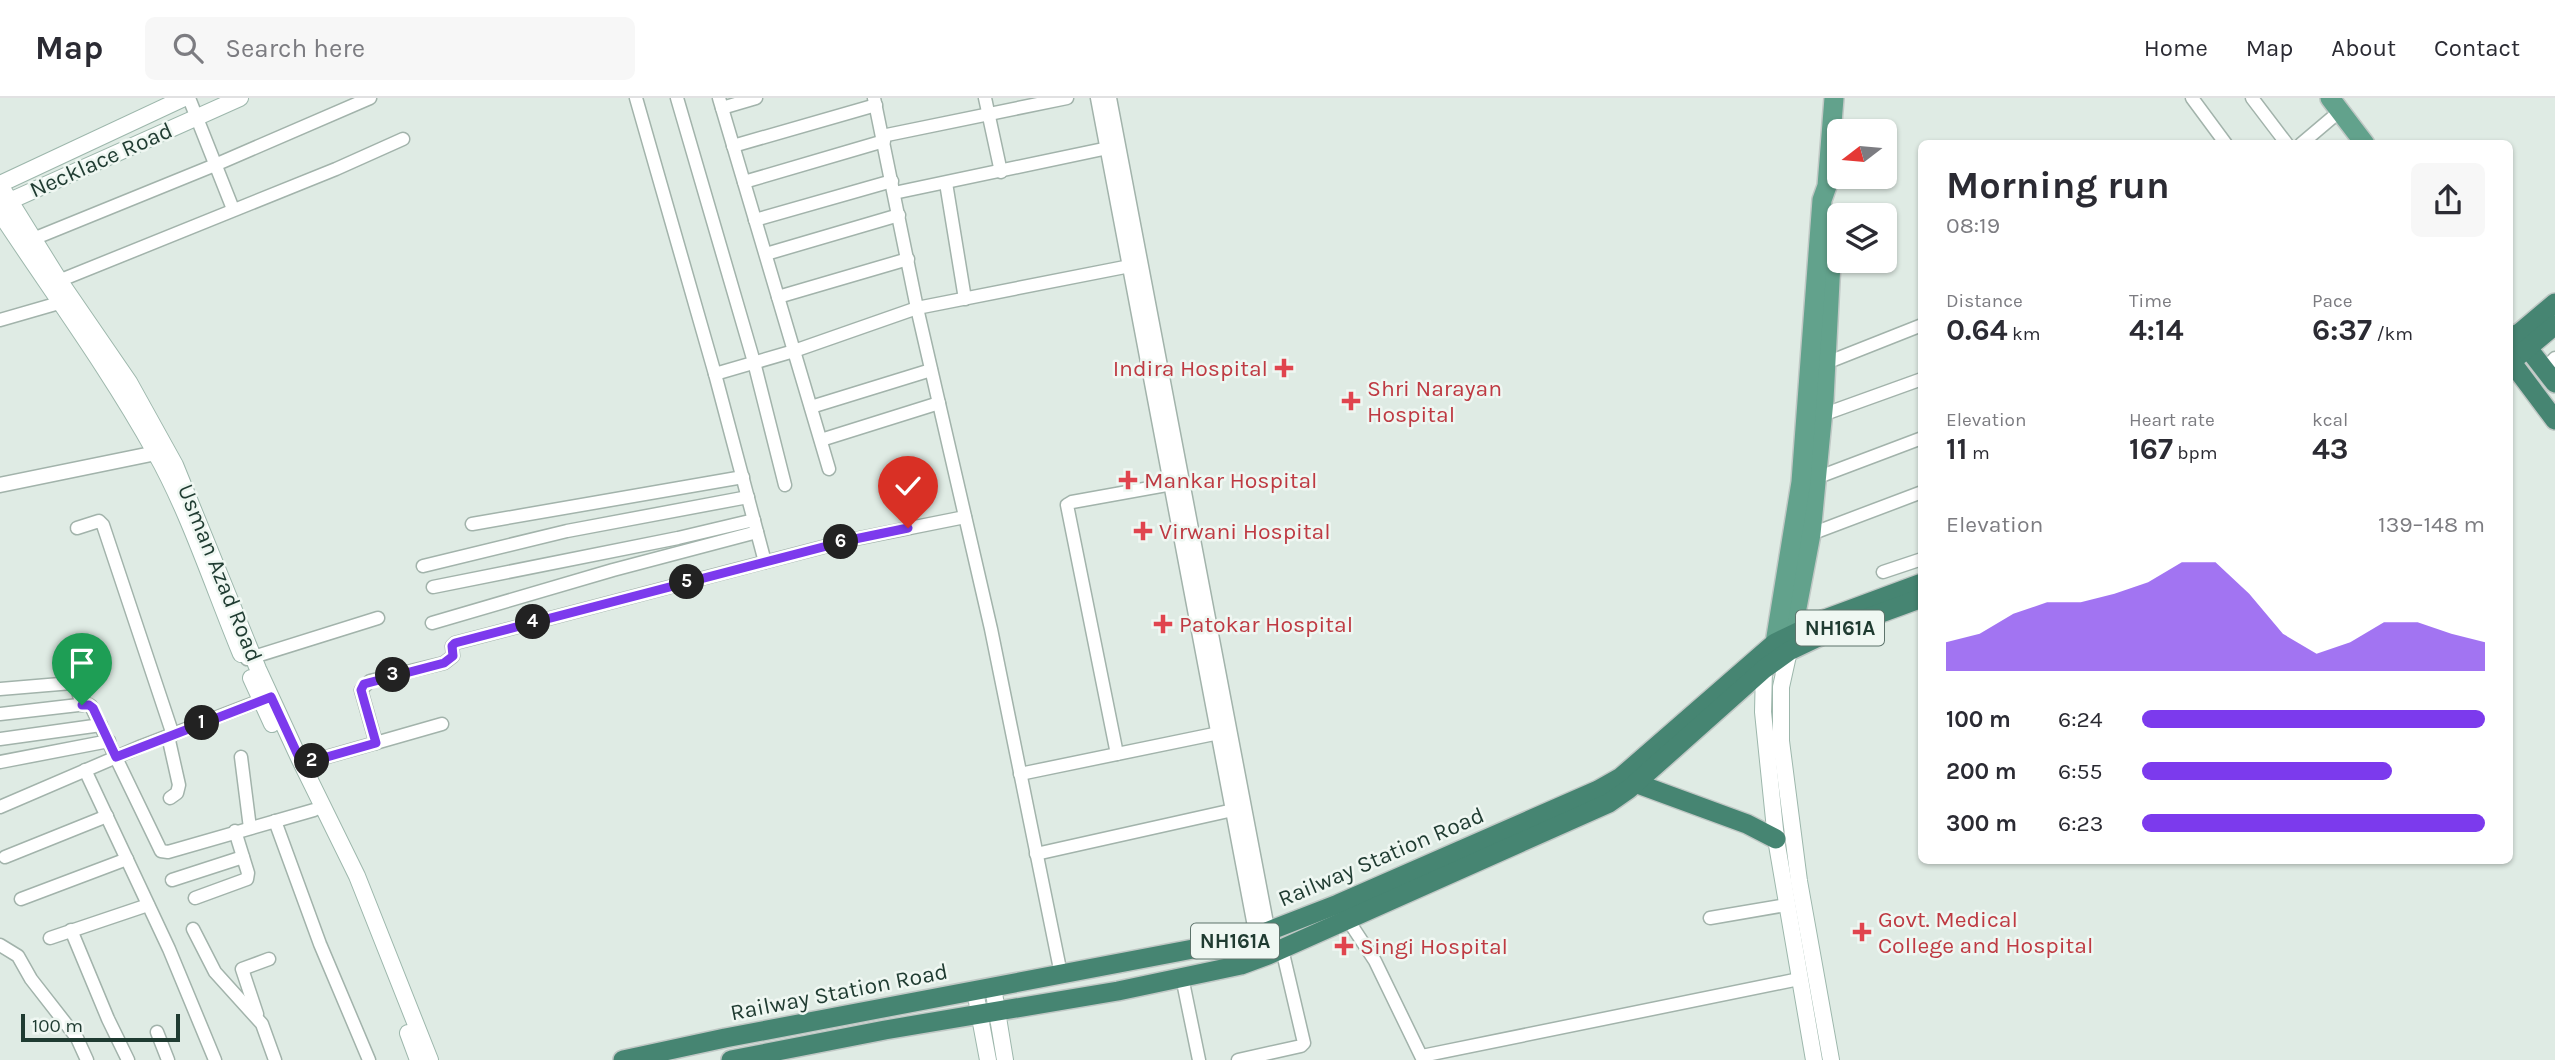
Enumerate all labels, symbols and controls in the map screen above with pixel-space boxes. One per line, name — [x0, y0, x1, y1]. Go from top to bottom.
search box — [145, 17, 635, 80]
text: Map — [35, 29, 103, 67]
icon: search — [169, 29, 207, 67]
text: Search here — [225, 33, 365, 64]
text: Home — [2144, 34, 2208, 62]
text: Map — [2246, 34, 2293, 62]
text: About — [2331, 34, 2396, 62]
text: Contact — [2434, 34, 2520, 62]
street label: Necklace Road — [25, 116, 177, 204]
north arrow — [1827, 119, 1897, 189]
map controls — [1827, 119, 1897, 273]
text: Morning run — [1946, 163, 2170, 208]
button: share — [2411, 163, 2485, 237]
button: layers — [1827, 203, 1897, 273]
text: 08:19 — [1946, 212, 2000, 239]
text: Distance — [1946, 290, 2023, 312]
text: Time — [2129, 290, 2172, 312]
text: Pace — [2312, 290, 2353, 312]
text: 0.64 — [1946, 312, 2008, 348]
text: 4:14 — [2129, 312, 2183, 348]
text: 6:37 — [2312, 312, 2372, 348]
text: km — [2008, 323, 2041, 345]
text: /km — [2372, 323, 2413, 345]
place label: Indira Hospital — [1113, 355, 1268, 382]
marker: Indira Hospital — [1274, 358, 1294, 378]
place label: Shri Narayan Hospital — [1367, 375, 1502, 428]
marker: Shri Narayan Hospital — [1341, 391, 1361, 411]
text: Elevation — [1946, 409, 2026, 431]
text: Heart rate — [2129, 409, 2215, 431]
text: kcal — [2312, 409, 2348, 431]
text: 11 — [1946, 431, 1967, 467]
text: 167 — [2129, 431, 2173, 467]
text: 43 — [2312, 431, 2349, 467]
text: m — [1967, 442, 1990, 464]
text: bpm — [2173, 442, 2218, 464]
pin — [878, 456, 938, 528]
icon: check — [889, 467, 927, 505]
place label: Mankar Hospital — [1144, 467, 1318, 494]
marker: Mankar Hospital — [1118, 470, 1138, 490]
street label: Usman Azad Road — [172, 480, 268, 666]
text: Elevation — [1946, 511, 2043, 538]
text: 139–148 m — [2378, 511, 2485, 538]
place label: Virwani Hospital — [1159, 518, 1331, 545]
marker: Virwani Hospital — [1133, 521, 1153, 541]
pin: 6 — [824, 524, 858, 560]
text: 6 — [835, 530, 846, 552]
pin: 5 — [670, 564, 704, 600]
text: 5 — [681, 570, 692, 592]
pin: 4 — [516, 604, 550, 640]
text: 4 — [527, 610, 538, 632]
road number: NH161A — [1796, 610, 1884, 646]
place label: Patokar Hospital — [1179, 611, 1353, 638]
marker: Patokar Hospital — [1153, 614, 1173, 634]
pin — [52, 633, 112, 705]
icon: arrive — [63, 644, 101, 682]
pin: 3 — [376, 658, 410, 692]
text: 3 — [387, 663, 398, 685]
pin: 1 — [184, 706, 220, 740]
text: 100 m — [1946, 706, 2011, 733]
text: 6:24 — [2058, 706, 2103, 733]
text: 1 — [198, 711, 205, 733]
pin: 2 — [294, 744, 330, 778]
text: 2 — [306, 749, 317, 771]
text: 200 m — [1946, 758, 2017, 785]
text: 6:55 — [2058, 758, 2102, 785]
street label: Railway Station Road — [1274, 801, 1488, 913]
text: 300 m — [1946, 810, 2017, 837]
text: 6:23 — [2058, 810, 2103, 837]
place label: Govt. Medical College and Hospital — [1878, 906, 2093, 959]
marker: Govt. Medical College and Hospital — [1852, 922, 1872, 942]
road number: NH161A — [1191, 924, 1279, 958]
place label: Singi Hospital — [1360, 933, 1508, 960]
marker: Singi Hospital — [1334, 936, 1354, 956]
street label: Railway Station Road — [728, 958, 950, 1026]
scale bar — [21, 1011, 180, 1043]
text: 100 m — [32, 1015, 83, 1037]

